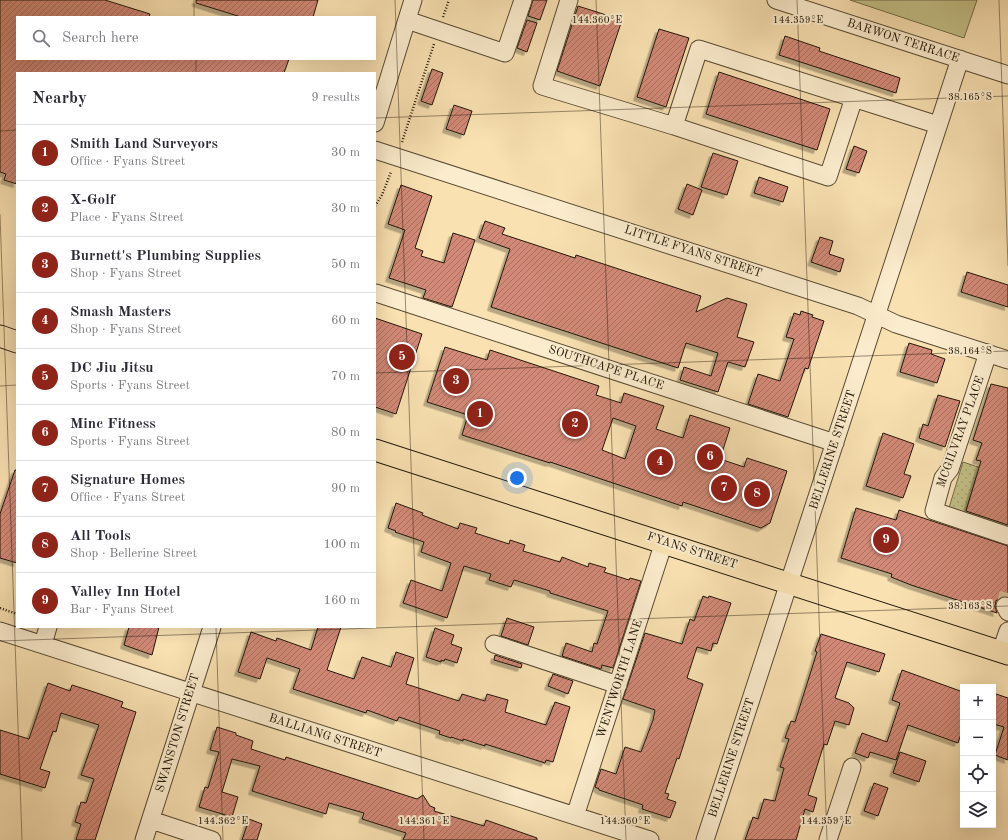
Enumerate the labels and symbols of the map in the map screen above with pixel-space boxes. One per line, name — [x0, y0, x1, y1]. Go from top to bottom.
text: 144.360°E — [572, 15, 622, 25]
text: 144.359°E — [773, 15, 823, 25]
street label: BARWON TERRACE — [845, 17, 961, 65]
text: 38.165°S — [948, 92, 992, 102]
street label: LITTLE FYANS STREET — [623, 224, 763, 280]
pin: 5 — [389, 342, 415, 372]
street label: SOUTHCAPE PLACE — [547, 344, 665, 392]
text: 38.164°S — [948, 346, 992, 356]
pin: 3 — [443, 366, 469, 396]
street label: MCGILVRAY PLACE — [935, 375, 987, 489]
street label: BELLERINE STREET — [808, 389, 858, 511]
pin: 1 — [467, 399, 493, 429]
pin: 2 — [562, 409, 588, 439]
pin: 6 — [697, 442, 723, 472]
pin: 4 — [647, 447, 673, 477]
your location — [507, 468, 527, 488]
pin: 7 — [711, 473, 737, 503]
pin: 8 — [744, 479, 770, 509]
pin: 9 — [873, 525, 899, 555]
street label: FYANS STREET — [645, 531, 739, 571]
text: 38.163°S — [948, 601, 992, 611]
street label: WENTWORTH LANE — [595, 618, 645, 740]
street label: SWANSTON STREET — [154, 672, 202, 794]
street label: BELLERINE STREET — [707, 697, 757, 819]
street label: BALLIANG STREET — [267, 712, 383, 760]
text: 144.362°E — [198, 816, 248, 826]
text: 144.361°E — [399, 816, 449, 826]
text: 144.360°E — [600, 816, 650, 826]
text: 144.359°E — [801, 816, 851, 826]

